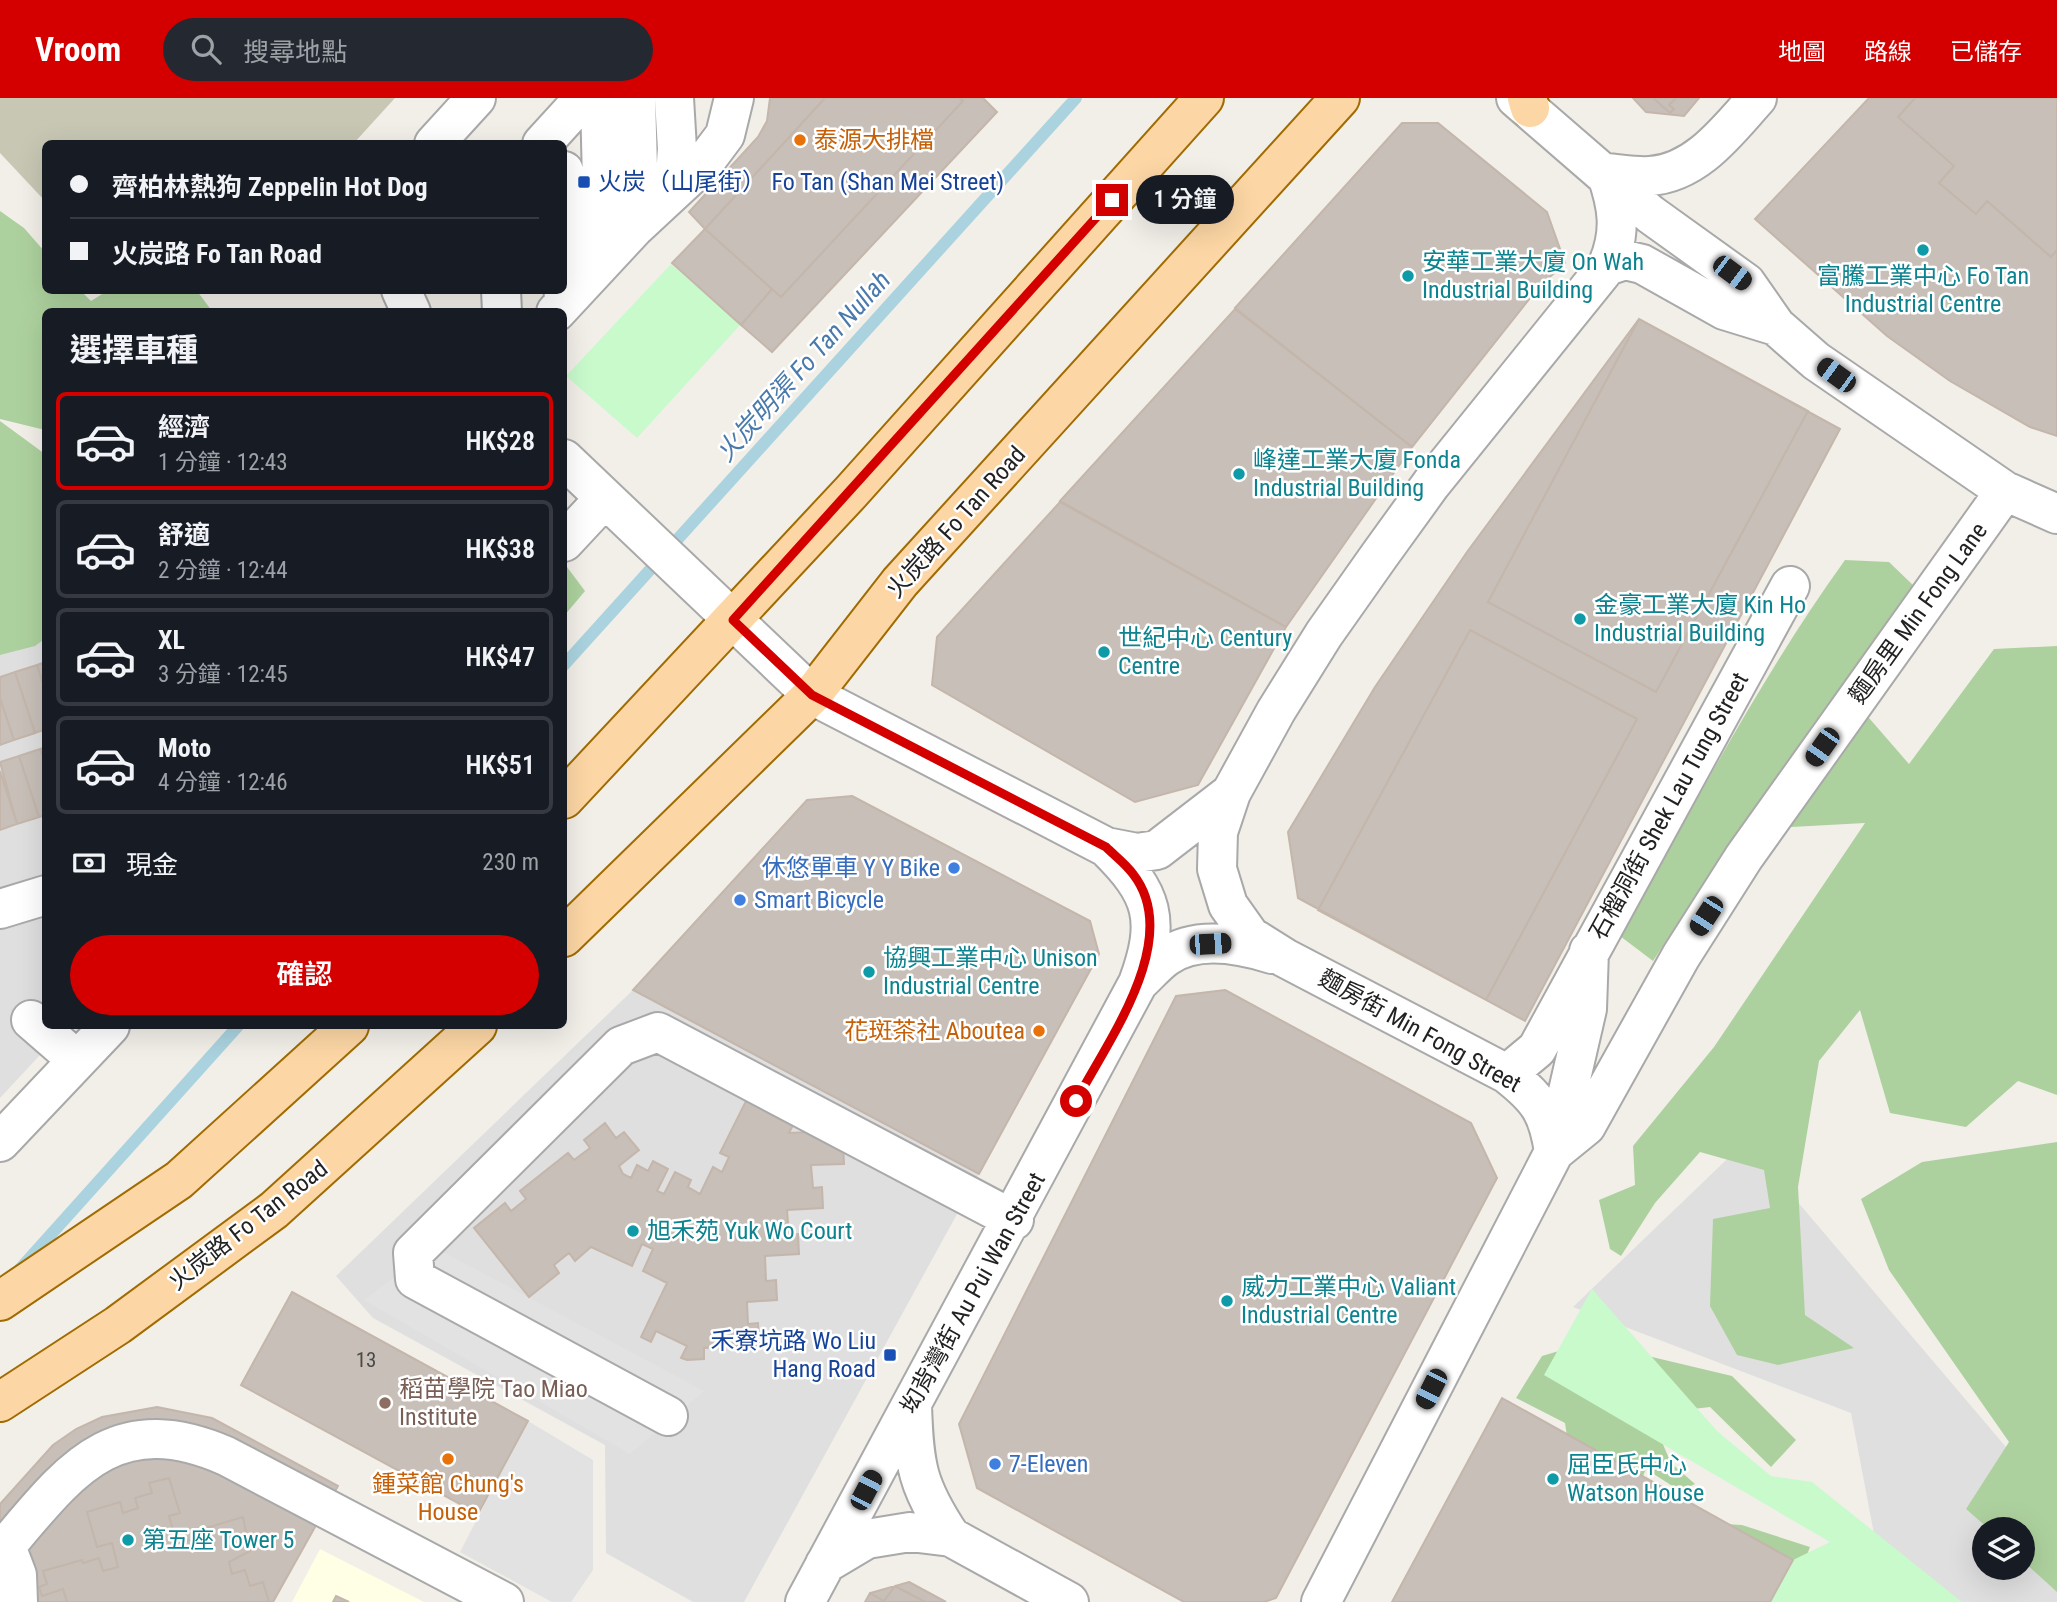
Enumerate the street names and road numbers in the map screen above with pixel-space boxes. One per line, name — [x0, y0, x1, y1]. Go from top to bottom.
street label: 火炭路 Fo Tan Road — [881, 441, 1031, 603]
street label: 麵房里 Min Fong Lane — [1843, 517, 1993, 709]
street label: 石榴洞街 Shek Lau Tung Street — [1584, 668, 1754, 944]
street label: 麵房街 Min Fong Street — [1314, 964, 1526, 1098]
street label: 火炭路 Fo Tan Road — [163, 1154, 333, 1296]
street label: 㘭背灣街 Au Pui Wan Street — [895, 1168, 1051, 1418]

